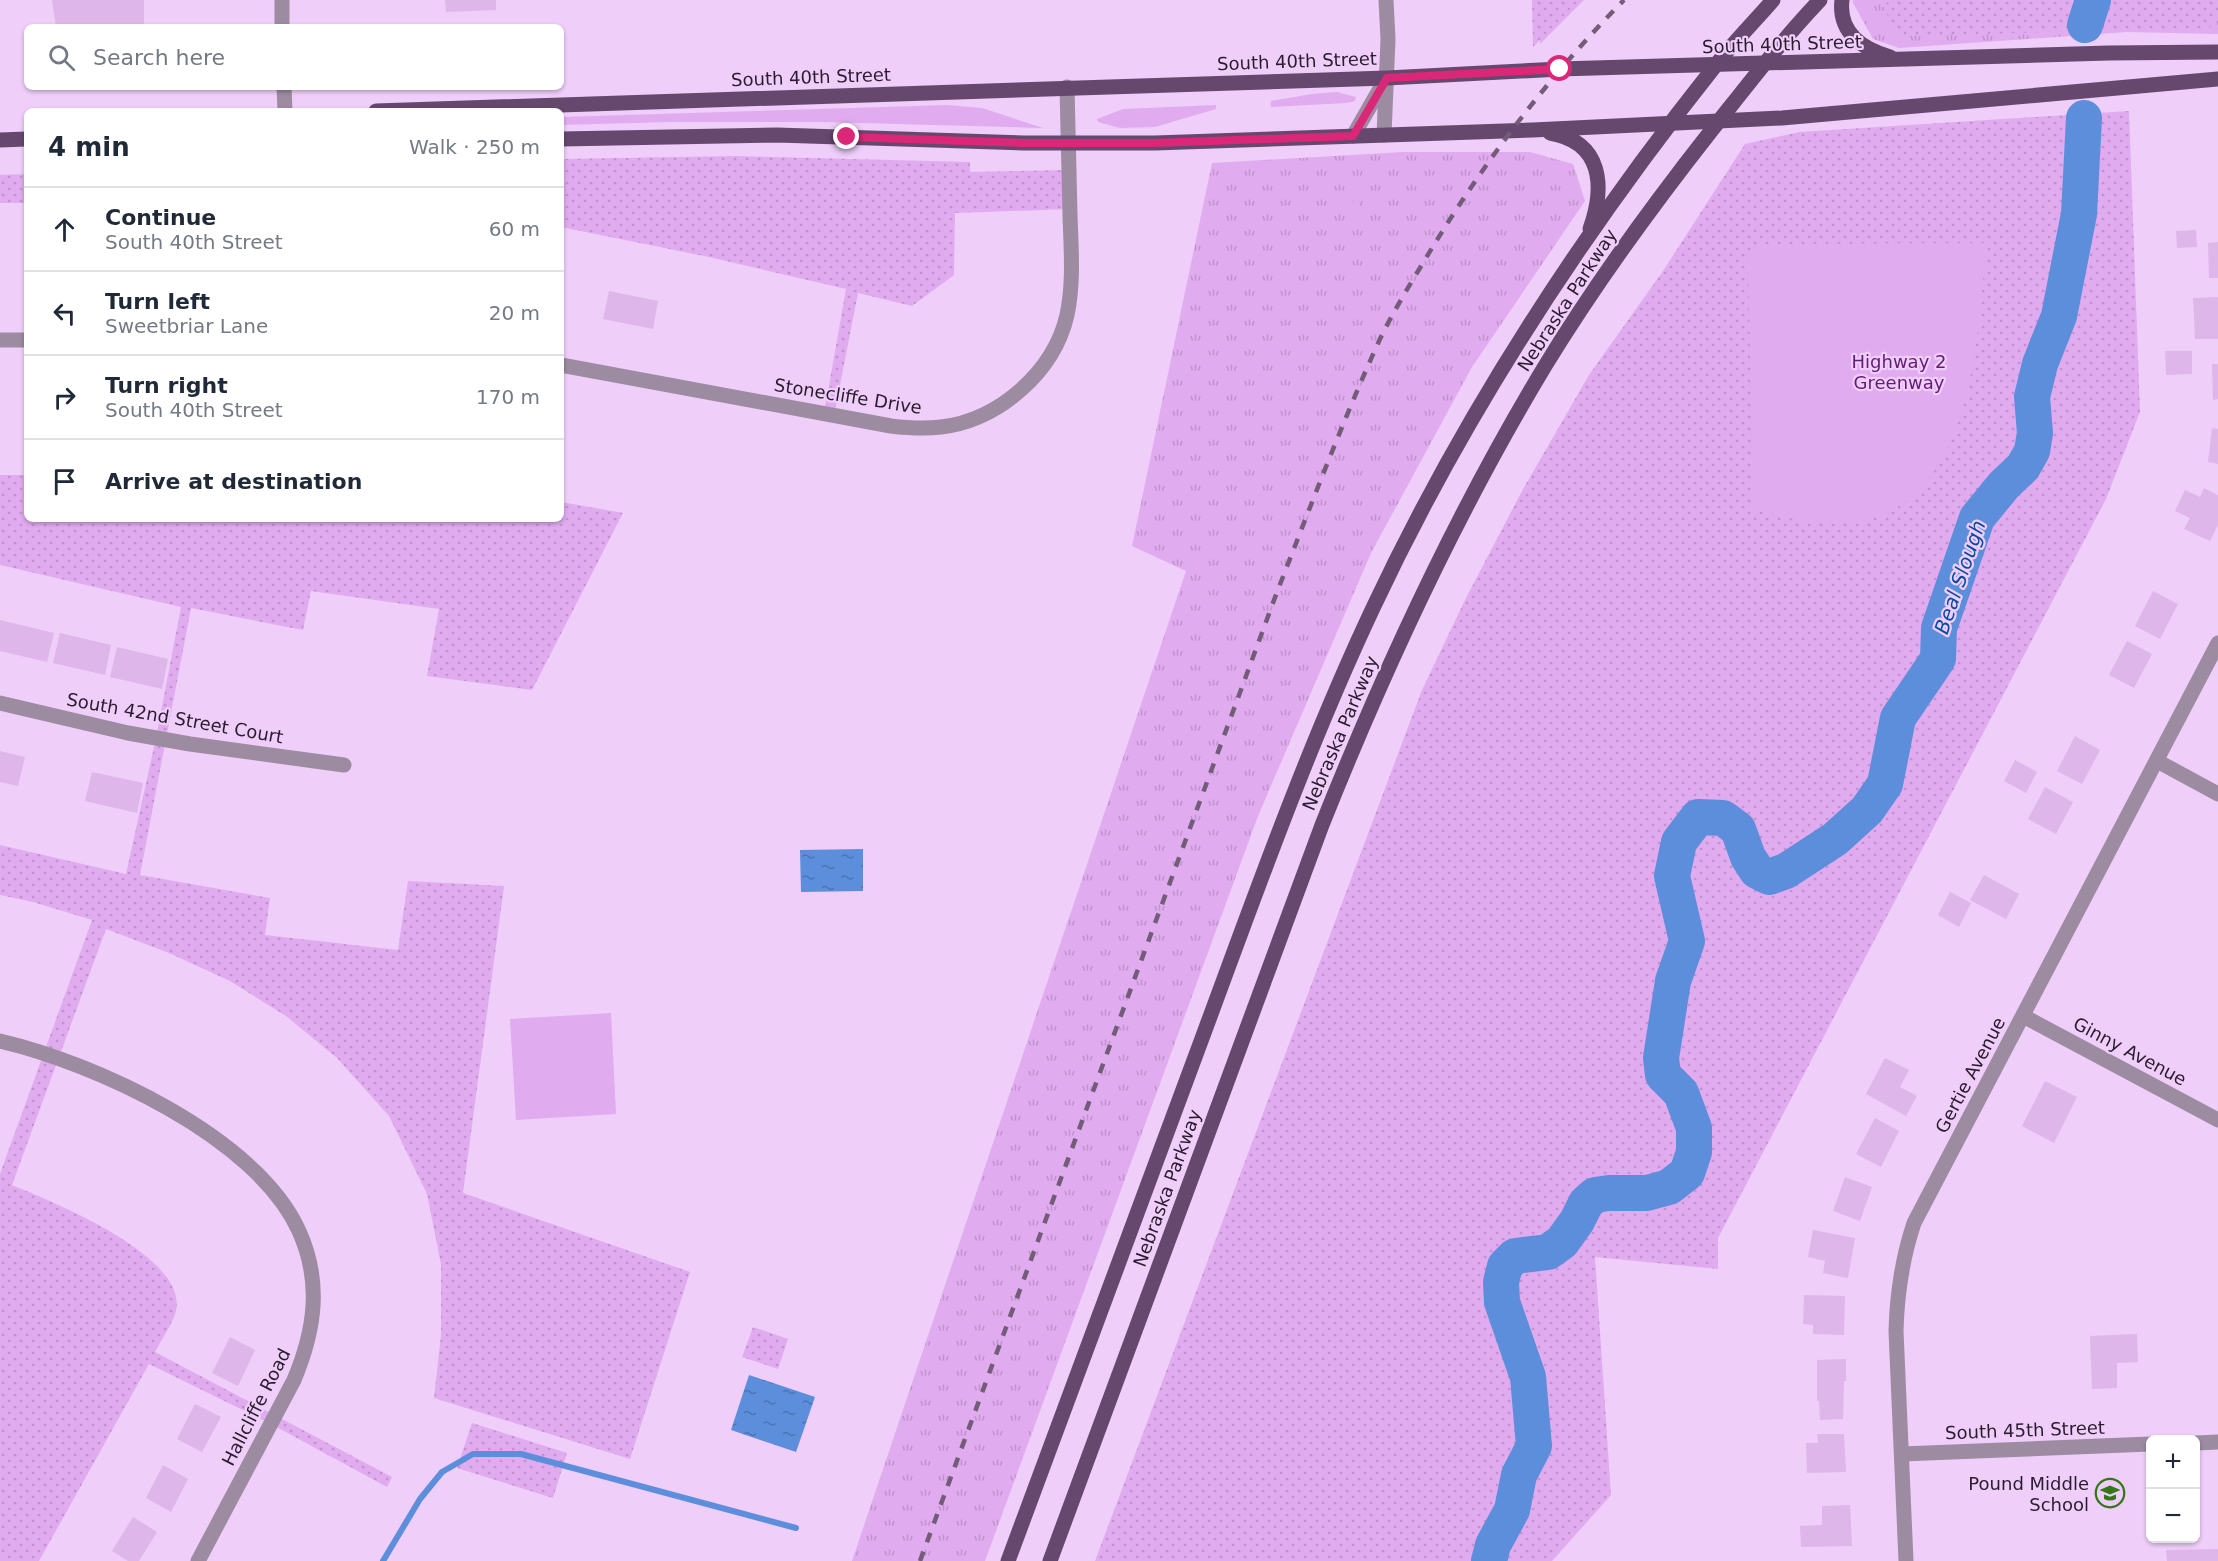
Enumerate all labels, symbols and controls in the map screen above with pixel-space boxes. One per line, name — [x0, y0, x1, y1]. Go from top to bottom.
search box — [24, 24, 564, 90]
street label: South 40th Street — [1702, 31, 1862, 57]
icon: search — [45, 41, 78, 74]
text: Search here — [93, 45, 225, 70]
street label: South 40th Street — [1217, 48, 1377, 74]
route start — [1546, 55, 1572, 81]
street label: South 40th Street — [731, 64, 891, 90]
route end — [833, 123, 859, 149]
text: 4 min — [48, 132, 130, 162]
text: Walk · 250 m — [409, 135, 540, 159]
text: Continue — [105, 205, 216, 230]
icon: ahead — [48, 213, 81, 246]
text: 60 m — [489, 217, 540, 241]
street label: Nebraska Parkway — [1513, 224, 1621, 375]
text: South 40th Street — [105, 230, 283, 254]
text: Turn left — [105, 289, 210, 314]
icon: left — [48, 297, 81, 330]
text: 20 m — [489, 301, 540, 325]
text: Sweetbriar Lane — [105, 314, 268, 338]
park label: Highway 2 Greenway — [1852, 351, 1946, 393]
text: Turn right — [105, 373, 228, 398]
street label: Stonecliffe Drive — [773, 374, 923, 418]
icon: right — [48, 381, 81, 414]
text: 170 m — [476, 385, 540, 409]
text: South 40th Street — [105, 398, 283, 422]
icon: arrive — [48, 465, 81, 498]
text: Arrive at destination — [105, 469, 362, 494]
water label: Beal Slough — [1929, 517, 1991, 637]
street label: Nebraska Parkway — [1298, 652, 1382, 813]
street label: South 42nd Street Court — [65, 689, 285, 747]
street label: Ginny Avenue — [2070, 1012, 2190, 1090]
street label: Gertie Avenue — [1931, 1013, 2009, 1137]
street label: Nebraska Parkway — [1129, 1106, 1205, 1270]
street label: Hallcliffe Road — [217, 1345, 295, 1469]
street label: South 45th Street — [1945, 1417, 2105, 1443]
map controls — [2146, 1435, 2200, 1543]
button: + — [2146, 1435, 2200, 1489]
place label: Pound Middle School — [1968, 1473, 2089, 1515]
school or university icon: Pound Middle School — [2094, 1477, 2126, 1509]
button: − — [2146, 1489, 2200, 1543]

